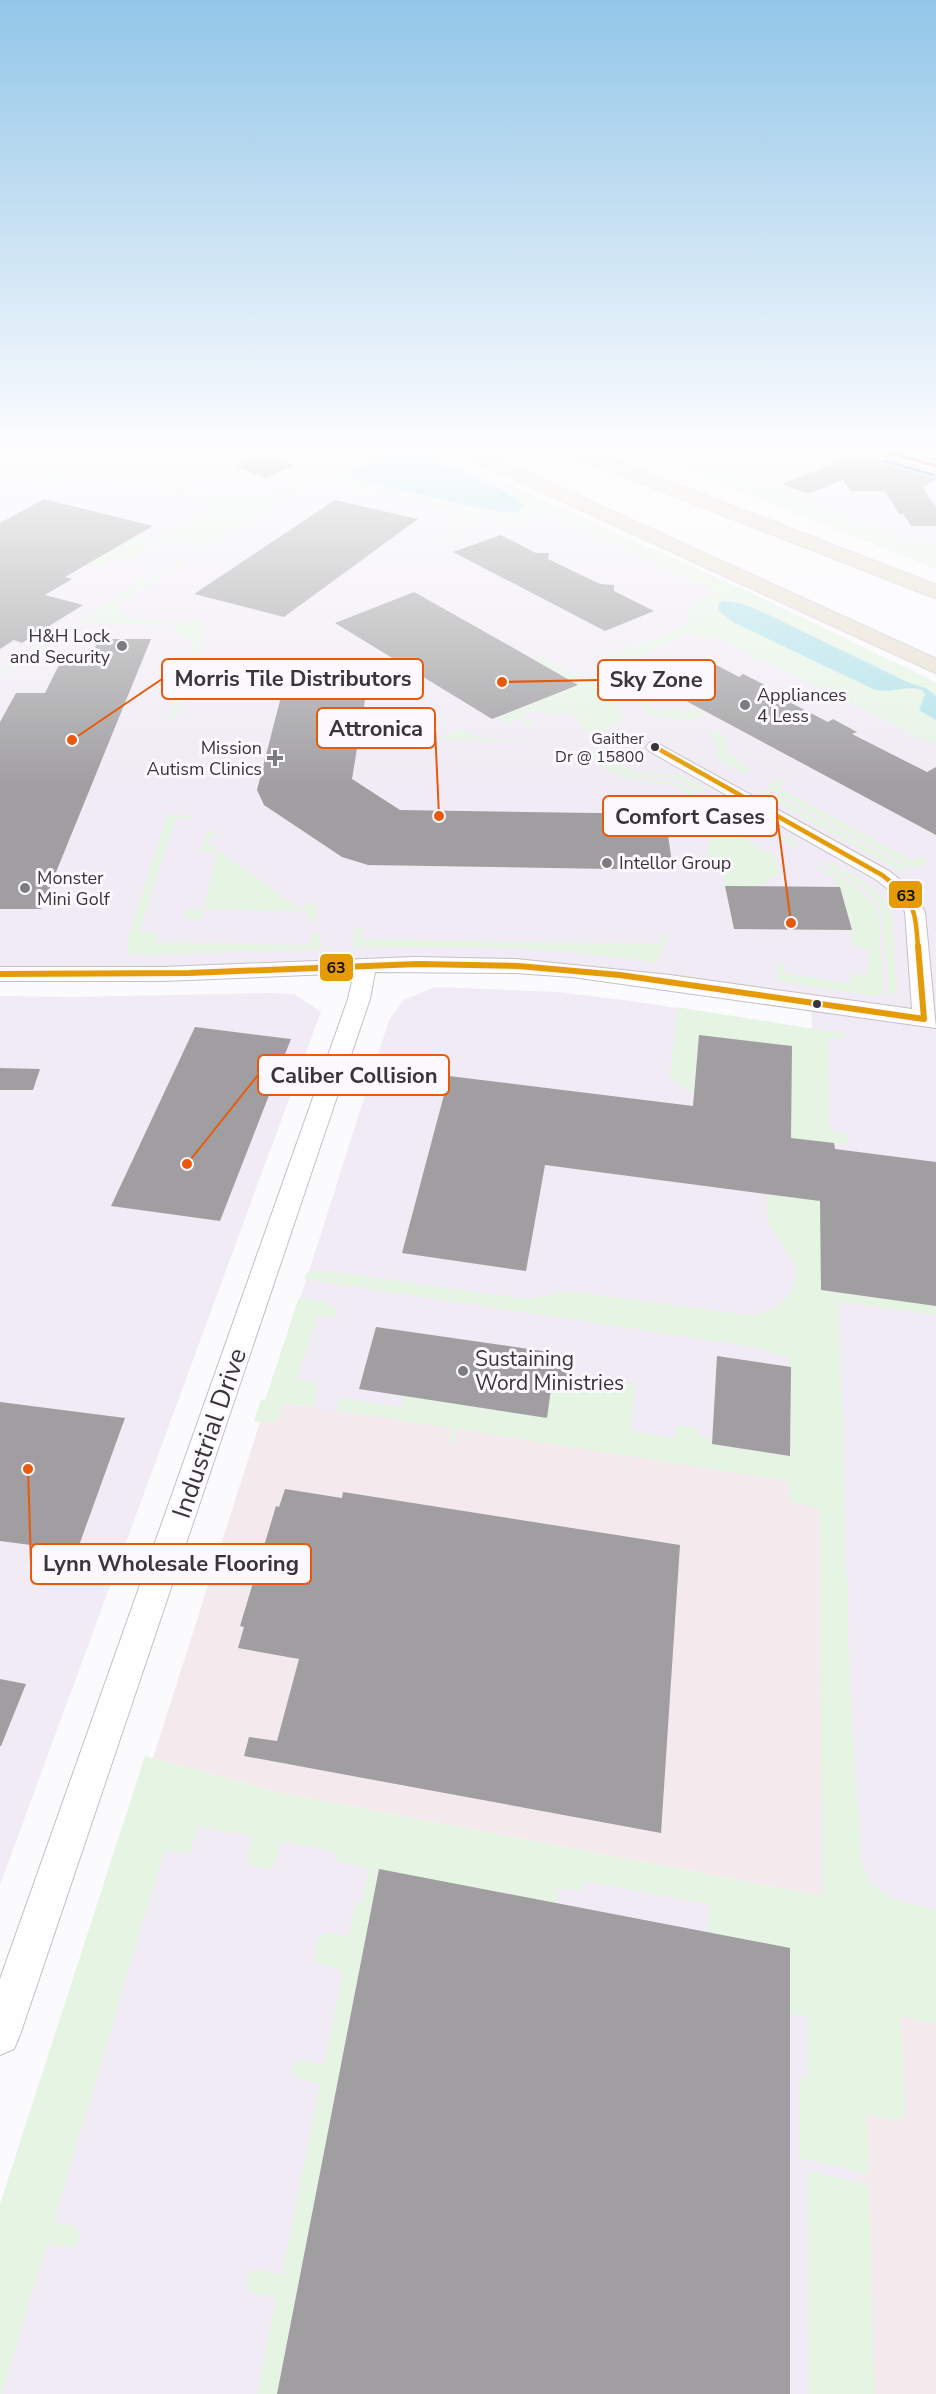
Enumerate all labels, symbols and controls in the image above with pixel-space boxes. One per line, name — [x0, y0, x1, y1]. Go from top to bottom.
place label: H&H Lock and Security — [10, 624, 111, 669]
marker: H&H Lock and Security — [115, 639, 129, 653]
callout: Morris Tile Distributors — [162, 659, 423, 699]
callout: Sky Zone — [598, 660, 715, 700]
text: Morris Tile Distributors — [174, 664, 412, 694]
text: Sky Zone — [609, 665, 703, 695]
place label: Appliances 4 Less — [757, 683, 847, 728]
marker: Appliances 4 Less — [738, 698, 752, 712]
callout: Attronica — [317, 708, 435, 748]
text: Attronica — [329, 714, 423, 744]
place label: Gaither Dr @ 15800 — [555, 728, 644, 768]
place label: Mission Autism Clinics — [147, 736, 262, 781]
marker: Gaither Dr @ 15800 — [649, 741, 661, 753]
marker: Mission Autism Clinics — [266, 749, 284, 767]
callout: Comfort Cases — [603, 796, 777, 836]
text: Comfort Cases — [615, 802, 765, 832]
place label: Intellor Group — [619, 851, 731, 875]
marker: Intellor Group — [600, 856, 614, 870]
place label: Monster Mini Golf — [37, 866, 111, 911]
line badge: 63 — [888, 880, 923, 909]
marker: Monster Mini Golf — [18, 881, 32, 895]
text: 63 — [896, 885, 916, 907]
line badge: 63 — [319, 953, 354, 982]
text: 63 — [326, 957, 346, 979]
unlabelled marker — [811, 998, 823, 1010]
callout: Caliber Collision — [258, 1055, 449, 1095]
text: Caliber Collision — [270, 1061, 438, 1091]
street label: Industrial Drive — [164, 1343, 255, 1523]
place label: Sustaining Word Ministries — [475, 1345, 624, 1397]
marker: Sustaining Word Ministries — [456, 1364, 470, 1378]
callout: Lynn Wholesale Flooring — [31, 1544, 311, 1584]
text: Lynn Wholesale Flooring — [43, 1549, 299, 1579]

